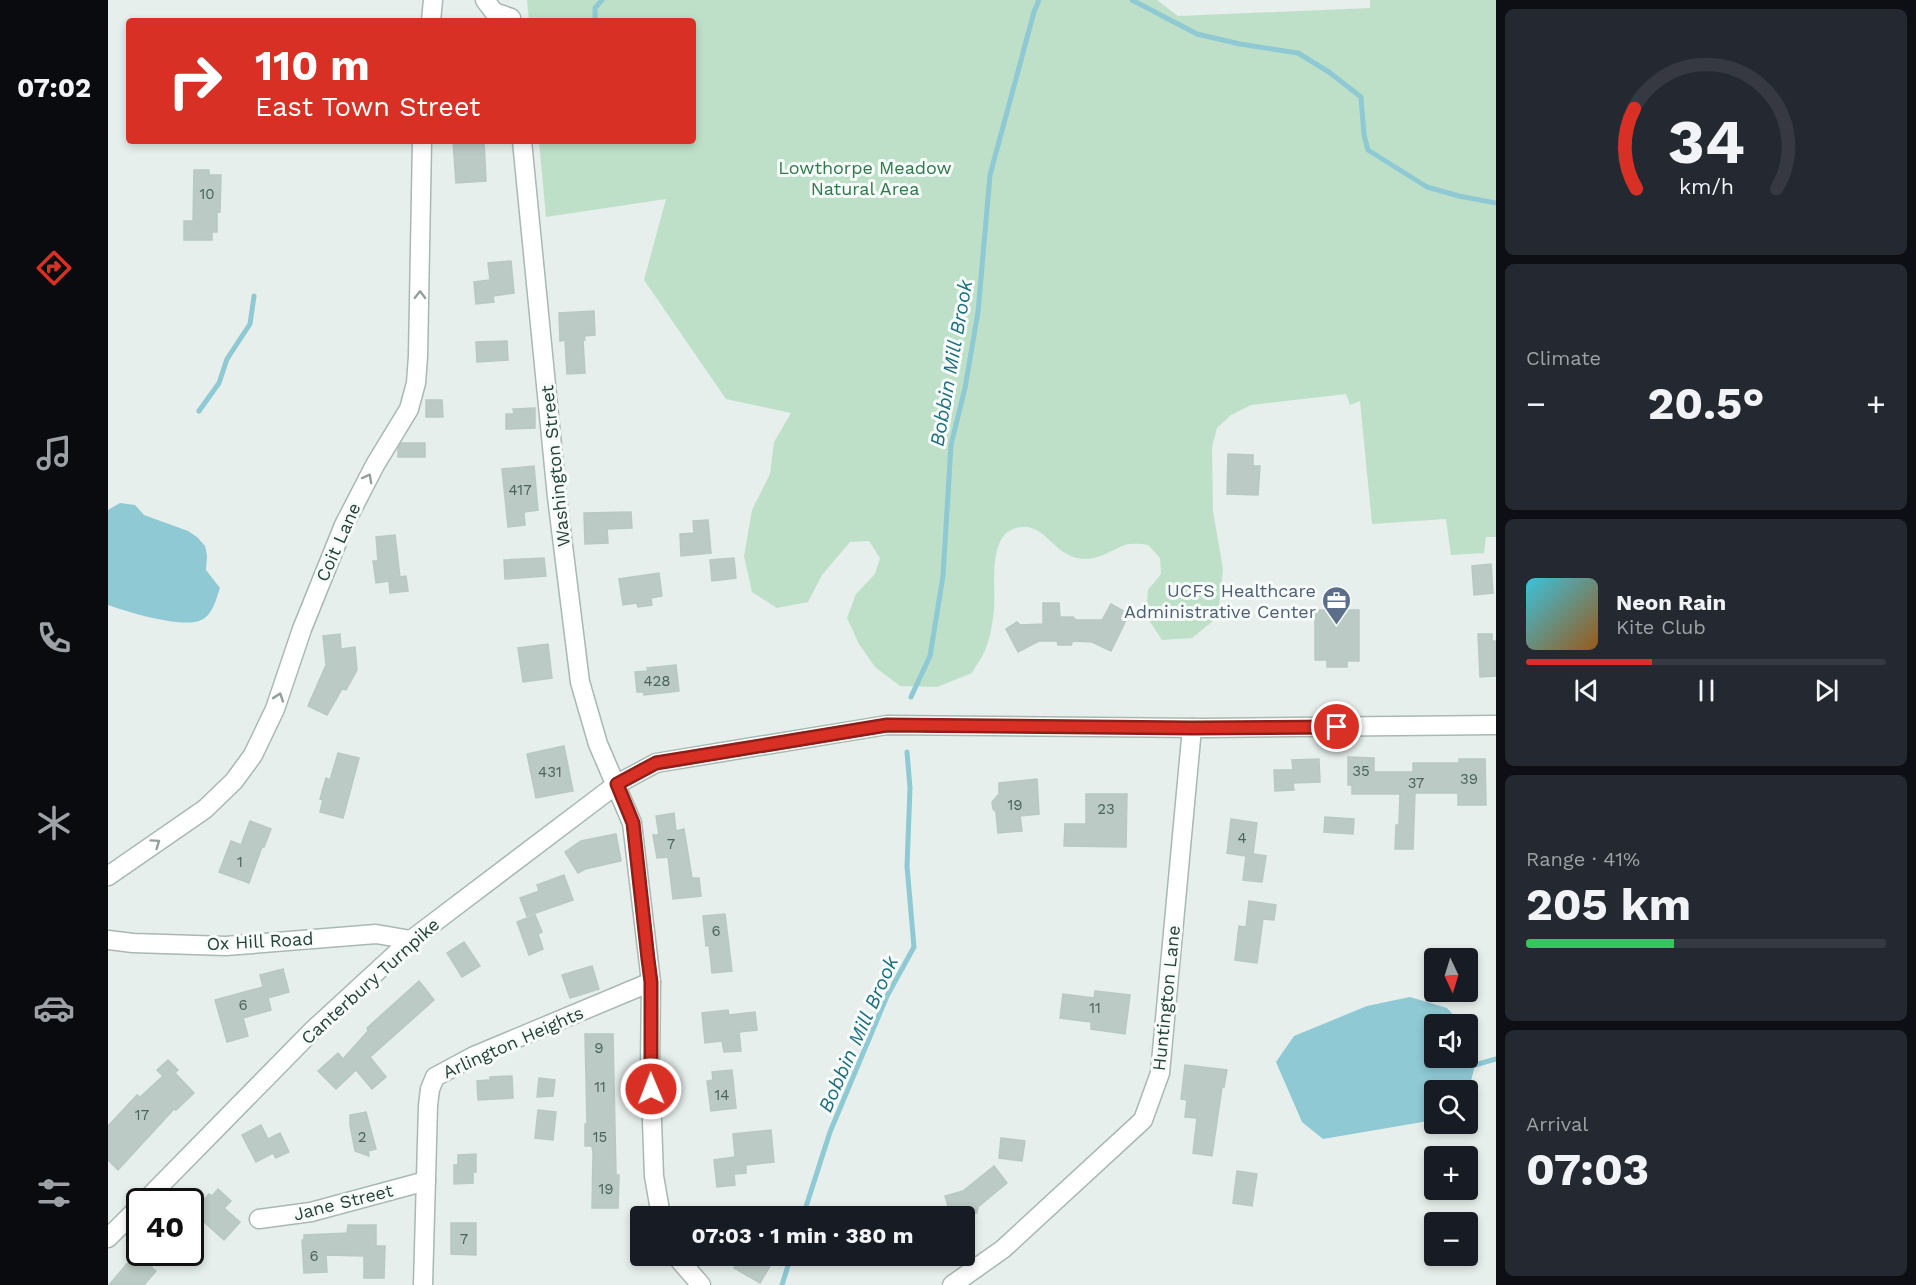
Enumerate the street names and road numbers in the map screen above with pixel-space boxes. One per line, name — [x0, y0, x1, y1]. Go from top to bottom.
street label: Washington Street — [536, 384, 574, 548]
street label: Coit Lane — [311, 499, 365, 585]
street label: Canterbury Turnpike — [297, 913, 443, 1049]
street label: Huntington Lane — [1148, 924, 1184, 1072]
street label: Ox Hill Road — [206, 928, 314, 954]
street label: Arlington Heights — [439, 1002, 587, 1082]
street label: Jane Street — [291, 1179, 395, 1225]

